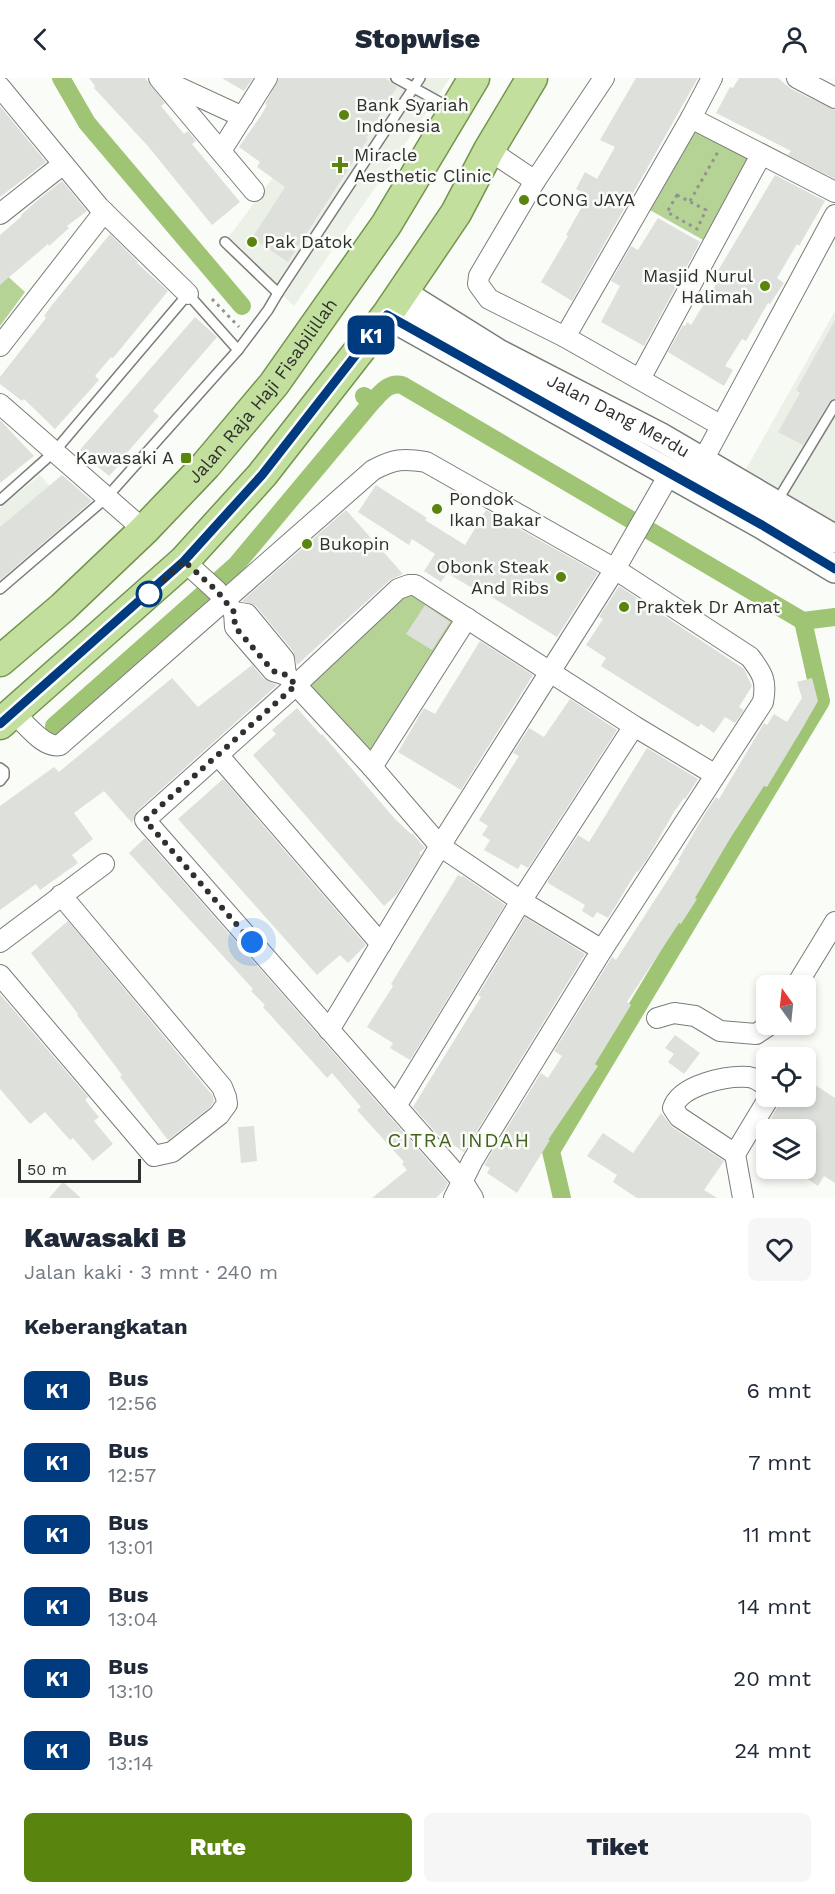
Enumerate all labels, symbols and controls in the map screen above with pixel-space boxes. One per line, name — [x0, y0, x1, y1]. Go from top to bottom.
icon: back — [24, 23, 57, 56]
text: Stopwise — [355, 23, 480, 55]
icon: person — [778, 23, 811, 56]
place label: Bank Syariah Indonesia — [356, 94, 469, 136]
marker: Bank Syariah Indonesia — [337, 108, 351, 122]
place label: Miracle Aesthetic Clinic — [354, 144, 492, 186]
marker: Miracle Aesthetic Clinic — [331, 156, 349, 174]
place label: CONG JAYA — [536, 189, 635, 210]
marker: CONG JAYA — [517, 193, 531, 207]
place label: Pak Datok — [264, 231, 352, 252]
marker: Pak Datok — [245, 235, 259, 249]
place label: Masjid Nurul Halimah — [643, 265, 753, 307]
marker: Masjid Nurul Halimah — [758, 279, 772, 293]
street label: Jalan Raja Haji Fisabilillah — [183, 294, 341, 487]
line badge: K1 — [344, 316, 398, 354]
text: K1 — [360, 323, 382, 348]
street label: Jalan Dang Merdu — [544, 369, 694, 462]
place label: Kawasaki A — [75, 447, 174, 468]
marker: Kawasaki A — [179, 451, 193, 465]
place label: Pondok Ikan Bakar — [449, 488, 541, 530]
marker: Pondok Ikan Bakar — [430, 502, 444, 516]
place label: Bukopin — [319, 533, 390, 554]
marker: Bukopin — [300, 537, 314, 551]
place label: Obonk Steak And Ribs — [437, 556, 549, 598]
marker: Obonk Steak And Ribs — [554, 570, 568, 584]
unlabelled marker — [136, 581, 162, 607]
place label: Praktek Dr Amat — [636, 596, 780, 617]
marker: Praktek Dr Amat — [617, 600, 631, 614]
your location — [237, 927, 267, 957]
north arrow — [756, 975, 816, 1035]
map controls — [756, 975, 816, 1179]
button: locate — [756, 1047, 816, 1107]
button: layers — [756, 1119, 816, 1179]
district label: CITRA INDAH — [387, 1128, 531, 1152]
scale bar — [18, 1156, 141, 1184]
text: 50 m — [27, 1160, 67, 1179]
button: heart — [748, 1218, 811, 1281]
text: Kawasaki B — [24, 1221, 186, 1254]
text: Jalan kaki · 3 mnt · 240 m — [24, 1260, 278, 1284]
text: Keberangkatan — [24, 1314, 188, 1339]
text: Bus — [108, 1366, 148, 1391]
text: K1 — [46, 1378, 68, 1403]
text: 6 mnt — [746, 1378, 811, 1403]
text: 12:56 — [108, 1391, 157, 1415]
text: Bus — [108, 1438, 148, 1463]
text: K1 — [46, 1450, 68, 1475]
text: 7 mnt — [748, 1450, 811, 1475]
text: 12:57 — [108, 1463, 156, 1487]
text: Bus — [108, 1510, 148, 1535]
text: K1 — [46, 1522, 68, 1547]
text: 11 mnt — [743, 1522, 811, 1547]
text: 13:01 — [108, 1535, 154, 1559]
text: Bus — [108, 1582, 148, 1607]
text: K1 — [46, 1594, 68, 1619]
text: 14 mnt — [738, 1594, 811, 1619]
text: 13:04 — [108, 1607, 158, 1631]
text: Bus — [108, 1654, 148, 1679]
text: K1 — [46, 1666, 68, 1691]
text: 20 mnt — [733, 1666, 811, 1691]
text: 13:10 — [108, 1679, 154, 1703]
text: Bus — [108, 1726, 148, 1751]
text: K1 — [46, 1738, 68, 1763]
text: 24 mnt — [734, 1738, 811, 1763]
text: 13:14 — [108, 1751, 153, 1775]
button: Rute — [24, 1813, 412, 1882]
button: Tiket — [424, 1813, 811, 1882]

